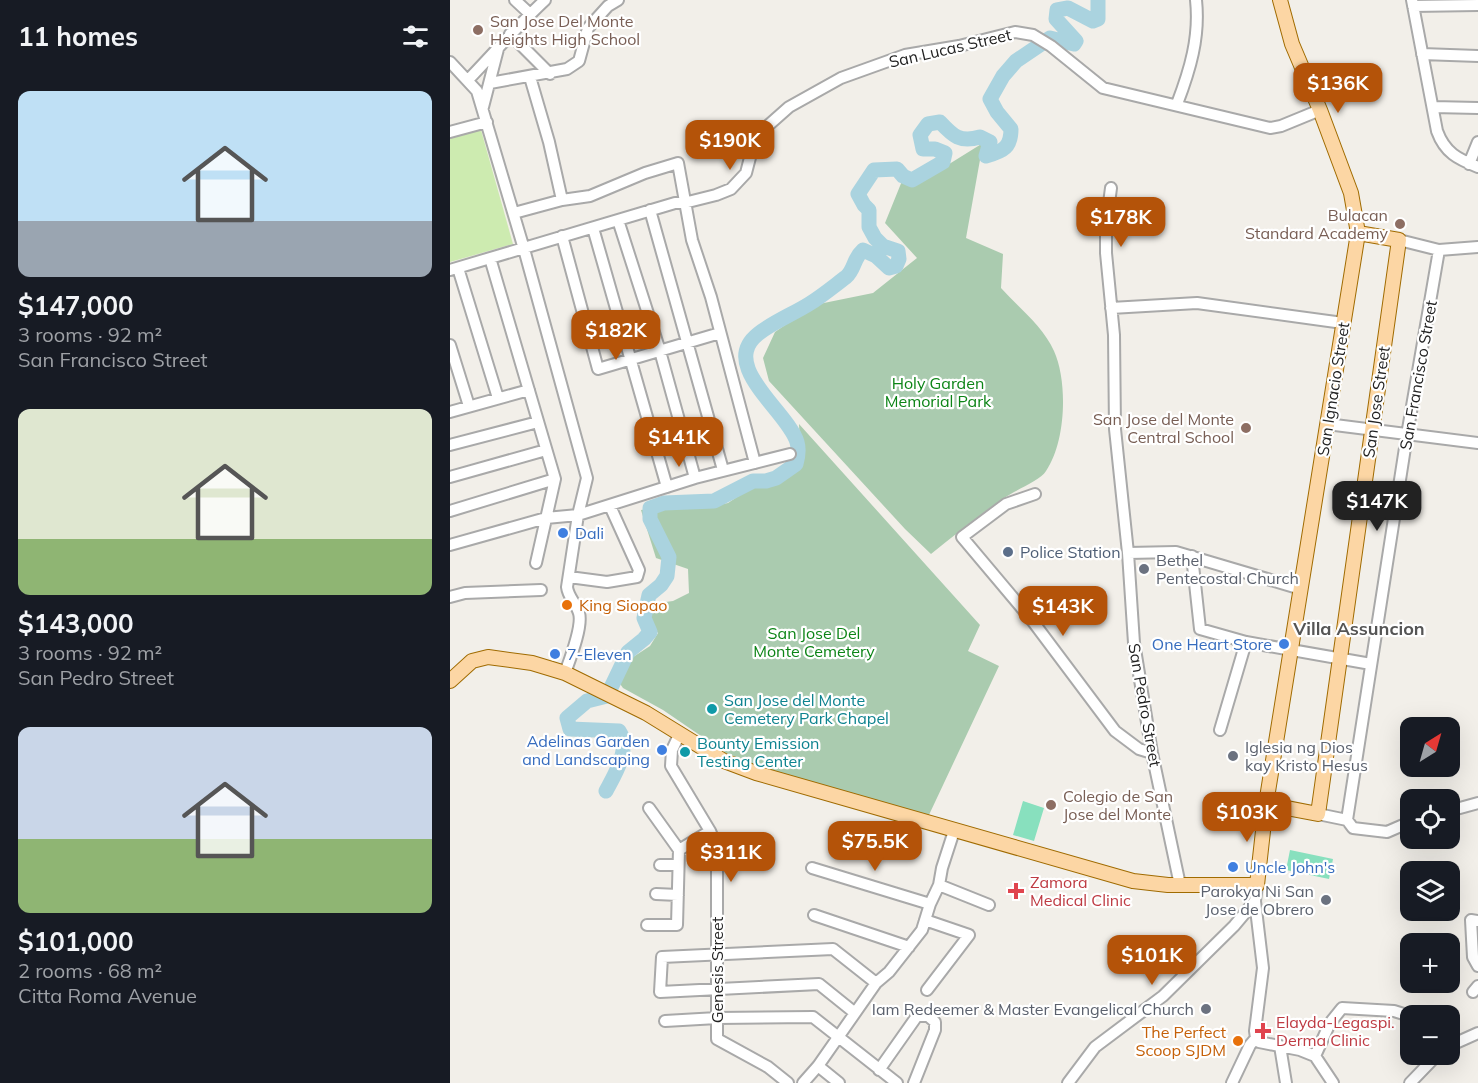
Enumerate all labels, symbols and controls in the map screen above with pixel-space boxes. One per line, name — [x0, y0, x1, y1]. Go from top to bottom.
place label: San Jose Del Monte Heights High School — [490, 11, 640, 49]
text: 11 homes — [18, 20, 138, 53]
icon: filters — [399, 20, 432, 53]
marker: San Jose Del Monte Heights High School — [471, 23, 485, 37]
street label: San Lucas Street — [887, 24, 1013, 72]
pin: $136K — [1296, 63, 1380, 114]
text: $136K — [1307, 70, 1369, 95]
pin: $190K — [688, 120, 772, 171]
text: $190K — [699, 127, 761, 152]
icon: home — [171, 130, 279, 238]
pin: $178K — [1079, 197, 1163, 248]
text: $178K — [1090, 204, 1152, 229]
place label: Bulacan Standard Academy — [1245, 205, 1388, 243]
marker: Bulacan Standard Academy — [1393, 217, 1407, 231]
text: $147,000 — [18, 289, 134, 322]
street label: San Francisco Street — [1395, 298, 1441, 451]
pin: $182K — [574, 310, 658, 361]
text: $182K — [585, 317, 647, 342]
street label: San Ignacio Street — [1313, 320, 1354, 457]
text: 3 rooms · 92 m² — [18, 322, 162, 347]
street label: San Jose Street — [1358, 344, 1394, 459]
text: San Francisco Street — [18, 347, 208, 372]
park label: Holy Garden Memorial Park — [885, 373, 992, 411]
place label: San Jose del Monte Central School — [1093, 409, 1234, 447]
pin: $141K — [637, 417, 721, 468]
marker: San Jose del Monte Central School — [1239, 421, 1253, 435]
text: $141K — [648, 424, 710, 449]
icon: home — [171, 448, 279, 556]
pin: $147K — [1335, 481, 1419, 532]
text: $147K — [1346, 488, 1408, 513]
place label: Dali — [575, 523, 604, 543]
marker: Dali — [556, 526, 570, 540]
place label: Police Station — [1020, 542, 1121, 562]
marker: Police Station — [1001, 545, 1015, 559]
place label: Bethel Pentecostal Church — [1156, 550, 1299, 588]
marker: Bethel Pentecostal Church — [1137, 562, 1151, 576]
pin: $143K — [1021, 586, 1105, 637]
text: $143K — [1032, 593, 1094, 618]
place label: King Siopao — [579, 595, 667, 615]
marker: King Siopao — [560, 598, 574, 612]
text: $143,000 — [18, 607, 134, 640]
district label: Villa Assuncion — [1292, 617, 1425, 640]
park label: San Jose Del Monte Cemetery — [753, 623, 875, 661]
place label: One Heart Store — [1152, 634, 1272, 654]
marker: One Heart Store — [1277, 637, 1291, 651]
text: 3 rooms · 92 m² — [18, 640, 162, 665]
street label: San Pedro Street — [1124, 642, 1166, 769]
place label: 7-Eleven — [567, 644, 632, 664]
marker: 7-Eleven — [548, 647, 562, 661]
text: San Pedro Street — [18, 665, 174, 690]
place label: San Jose del Monte Cemetery Park Chapel — [724, 690, 889, 728]
marker: San Jose del Monte Cemetery Park Chapel — [705, 702, 719, 716]
north arrow — [1400, 717, 1460, 777]
map controls — [1400, 717, 1460, 1065]
place label: Adelinas Garden and Landscaping — [522, 731, 650, 769]
place label: Bounty Emission Testing Center — [697, 733, 819, 771]
place label: Iglesia ng Dios kay Kristo Hesus — [1245, 737, 1368, 775]
marker: Adelinas Garden and Landscaping — [655, 743, 669, 757]
marker: Bounty Emission Testing Center — [678, 745, 692, 759]
marker: Iglesia ng Dios kay Kristo Hesus — [1226, 749, 1240, 763]
icon: home — [171, 766, 279, 874]
place label: Colegio de San Jose del Monte — [1063, 786, 1173, 824]
button: locate — [1400, 789, 1460, 849]
pin: $103K — [1205, 792, 1289, 843]
marker: Colegio de San Jose del Monte — [1044, 798, 1058, 812]
text: $103K — [1216, 799, 1278, 824]
pin: $75.5K — [826, 821, 924, 872]
text: $75.5K — [842, 828, 908, 853]
pin: $311K — [689, 832, 773, 883]
text: $311K — [700, 839, 762, 864]
place label: Uncle John's — [1245, 857, 1335, 877]
marker: Uncle John's — [1226, 860, 1240, 874]
button: layers — [1400, 861, 1460, 921]
place label: Zamora Medical Clinic — [1030, 872, 1131, 910]
place label: Parokya Ni San Jose de Obrero — [1201, 881, 1314, 919]
marker: Zamora Medical Clinic — [1007, 882, 1025, 900]
marker: Parokya Ni San Jose de Obrero — [1319, 893, 1333, 907]
street label: Genesis Street — [707, 916, 727, 1023]
text: $101,000 — [18, 925, 134, 958]
button: + — [1400, 933, 1460, 993]
pin: $101K — [1110, 935, 1194, 986]
text: $101K — [1121, 942, 1183, 967]
text: 2 rooms · 68 m² — [18, 958, 162, 983]
text: Citta Roma Avenue — [18, 983, 197, 1008]
place label: Iam Redeemer & Master Evangelical Church — [872, 999, 1194, 1019]
marker: Iam Redeemer & Master Evangelical Church — [1199, 1002, 1213, 1016]
button: − — [1400, 1005, 1460, 1065]
place label: Elayda-Legaspi. Derma Clinic — [1276, 1012, 1395, 1050]
place label: The Perfect Scoop SJDM — [1135, 1022, 1226, 1060]
marker: Elayda-Legaspi. Derma Clinic — [1254, 1022, 1272, 1040]
marker: The Perfect Scoop SJDM — [1231, 1034, 1245, 1048]

